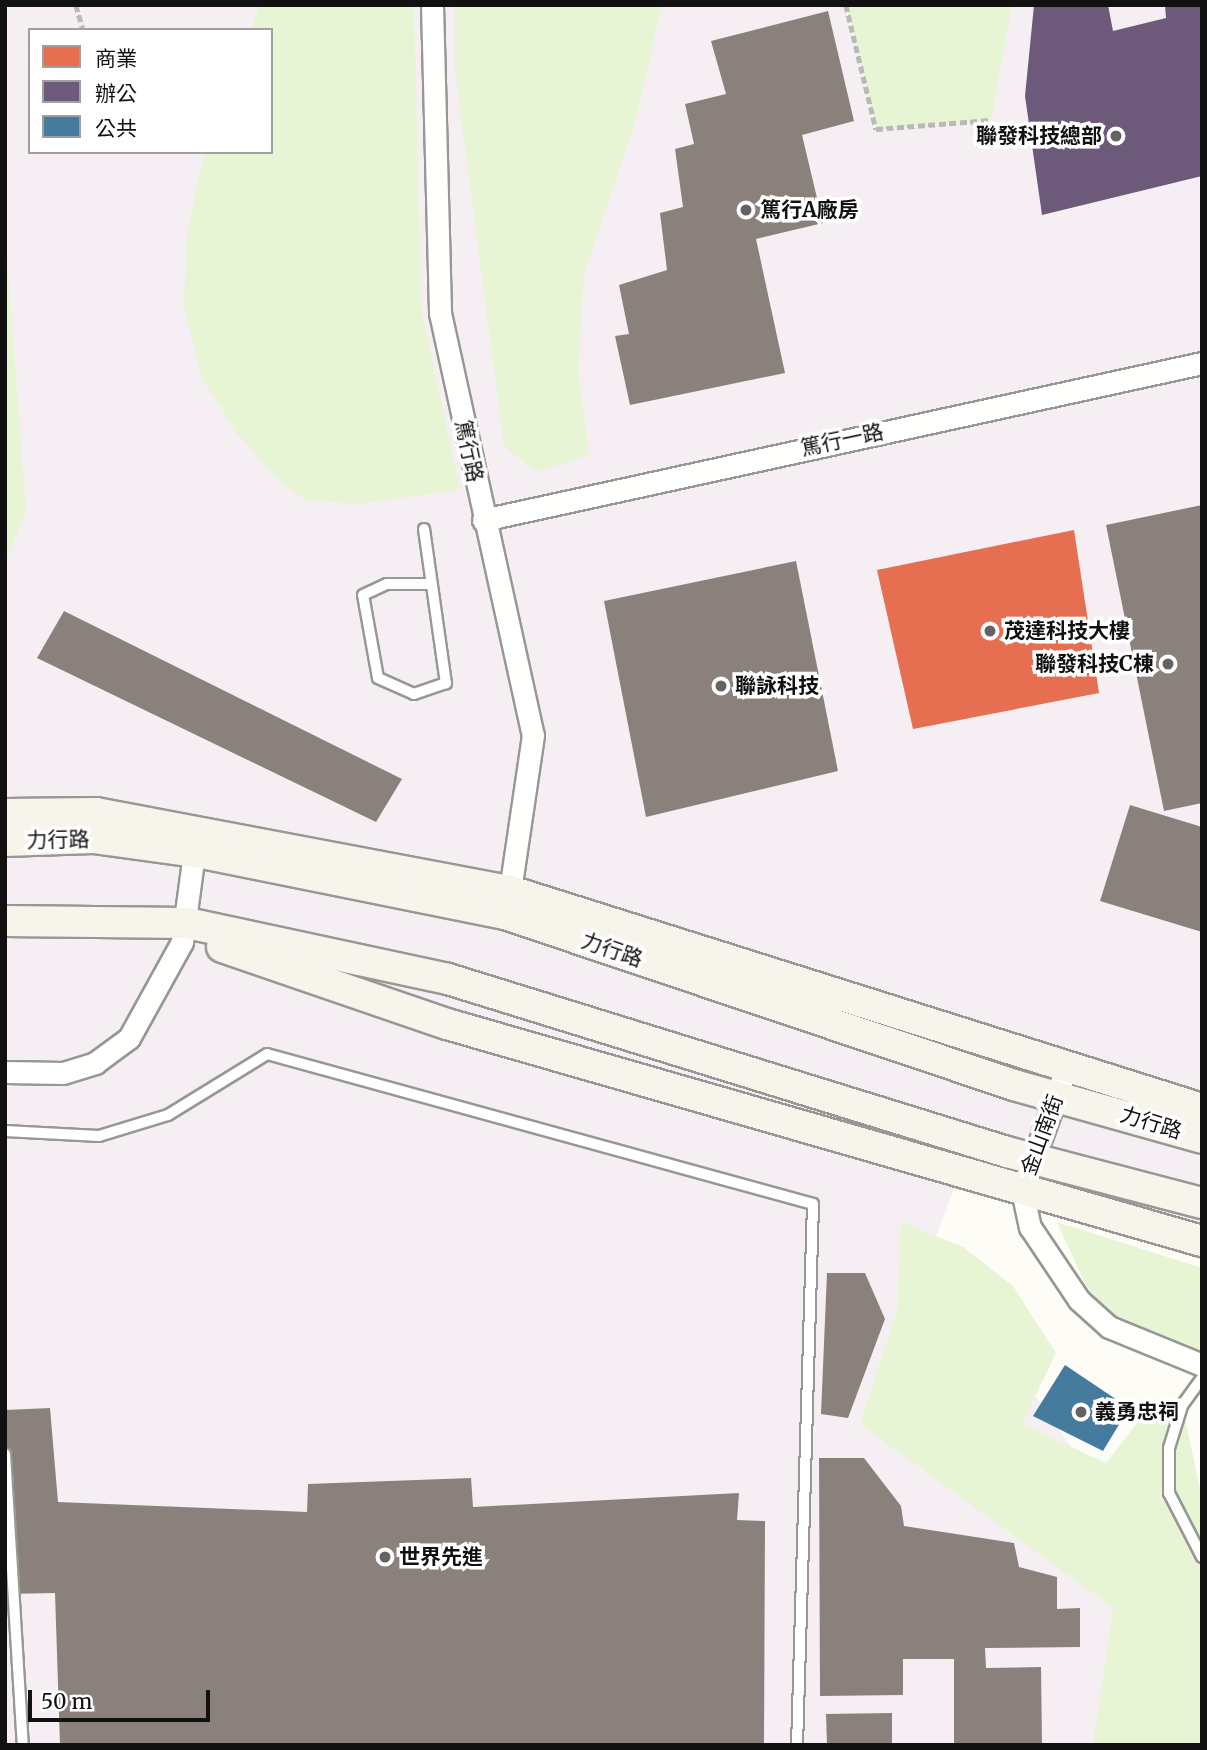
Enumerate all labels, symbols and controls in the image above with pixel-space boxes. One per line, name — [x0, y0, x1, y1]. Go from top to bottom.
legend — [28, 28, 273, 154]
text: 商業 — [95, 45, 137, 72]
text: 辦公 — [95, 80, 137, 107]
text: 公共 — [95, 115, 137, 142]
place label: 聯發科技總部 — [976, 123, 1102, 149]
marker: 聯發科技總部 — [1108, 128, 1124, 144]
place label: 篤行A廠房 — [760, 197, 859, 223]
marker: 篤行A廠房 — [738, 202, 754, 218]
street label: 篤行路 — [450, 418, 488, 484]
street label: 篤行一路 — [798, 419, 886, 461]
place label: 茂達科技大樓 — [1004, 618, 1130, 644]
marker: 茂達科技大樓 — [982, 623, 998, 639]
place label: 聯發科技C棟 — [1035, 651, 1154, 677]
marker: 聯發科技C棟 — [1160, 656, 1176, 672]
place label: 聯詠科技 — [735, 673, 819, 699]
marker: 聯詠科技 — [713, 678, 729, 694]
street label: 力行路 — [26, 827, 90, 853]
street label: 力行路 — [578, 928, 646, 972]
street label: 金山南街 — [1016, 1091, 1068, 1179]
street label: 力行路 — [1117, 1102, 1185, 1144]
place label: 義勇忠祠 — [1095, 1399, 1179, 1425]
marker: 義勇忠祠 — [1073, 1404, 1089, 1420]
place label: 世界先進 — [399, 1544, 483, 1570]
marker: 世界先進 — [377, 1549, 393, 1565]
scale bar — [32, 1676, 214, 1720]
text: 50 m — [41, 1688, 92, 1715]

